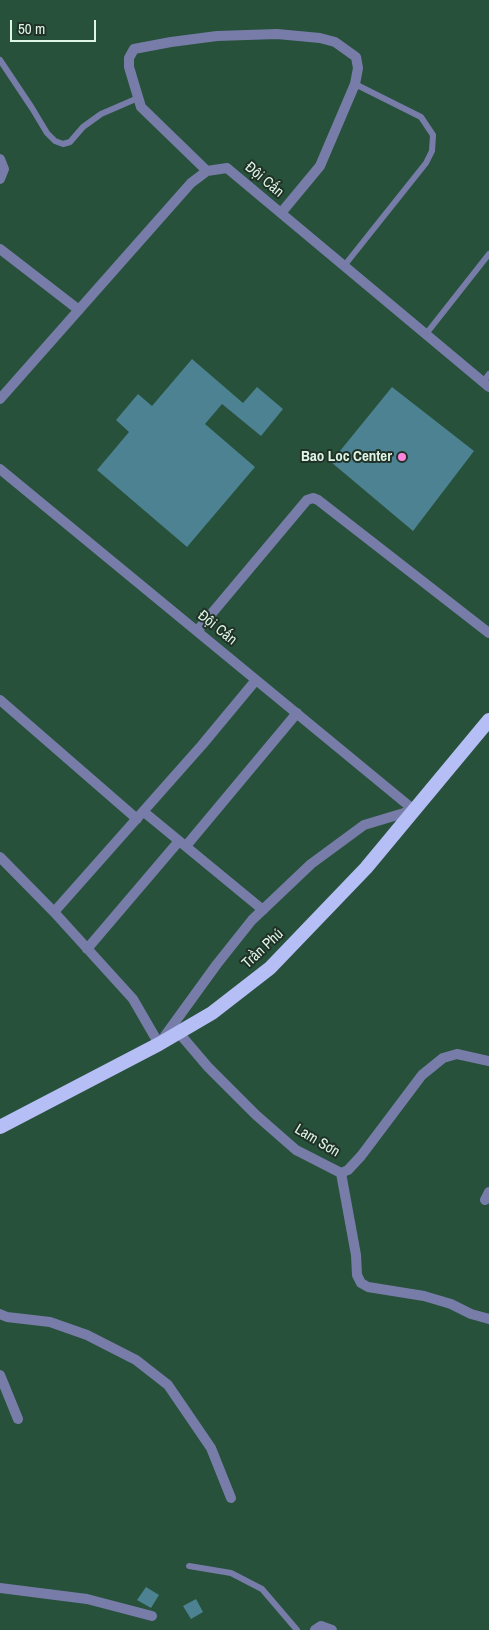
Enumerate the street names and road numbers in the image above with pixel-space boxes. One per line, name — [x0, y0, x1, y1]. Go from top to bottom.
street label: Đội Cấn — [241, 159, 287, 201]
street label: Đội Cấn — [194, 607, 240, 649]
street label: Trần Phú — [239, 925, 287, 973]
street label: Lam Sơn — [291, 1121, 343, 1161]

